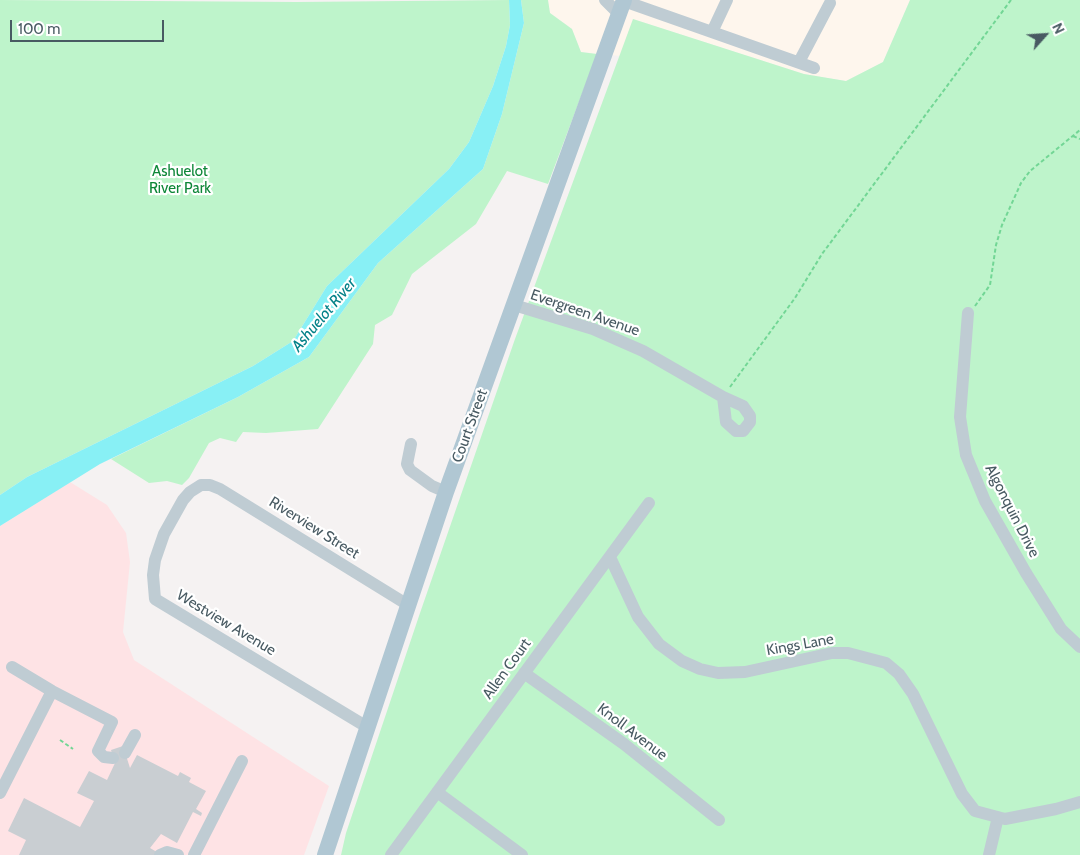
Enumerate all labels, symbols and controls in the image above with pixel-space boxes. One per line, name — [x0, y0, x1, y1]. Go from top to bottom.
scale bar — [12, 10, 166, 42]
north arrow — [1020, 10, 1070, 60]
text: 100 m — [18, 20, 60, 38]
text: N — [1048, 20, 1069, 37]
park label: Ashuelot River Park — [149, 163, 211, 198]
water label: Ashuelot River — [288, 274, 360, 356]
street label: Evergreen Avenue — [528, 286, 642, 340]
street label: Court Street — [448, 387, 492, 465]
street label: Algonquin Drive — [981, 462, 1043, 560]
street label: Riverview Street — [266, 493, 362, 563]
street label: Westview Avenue — [173, 586, 279, 660]
street label: Kings Lane — [765, 630, 835, 660]
street label: Allen Court — [479, 635, 535, 703]
street label: Knoll Avenue — [593, 700, 671, 764]

